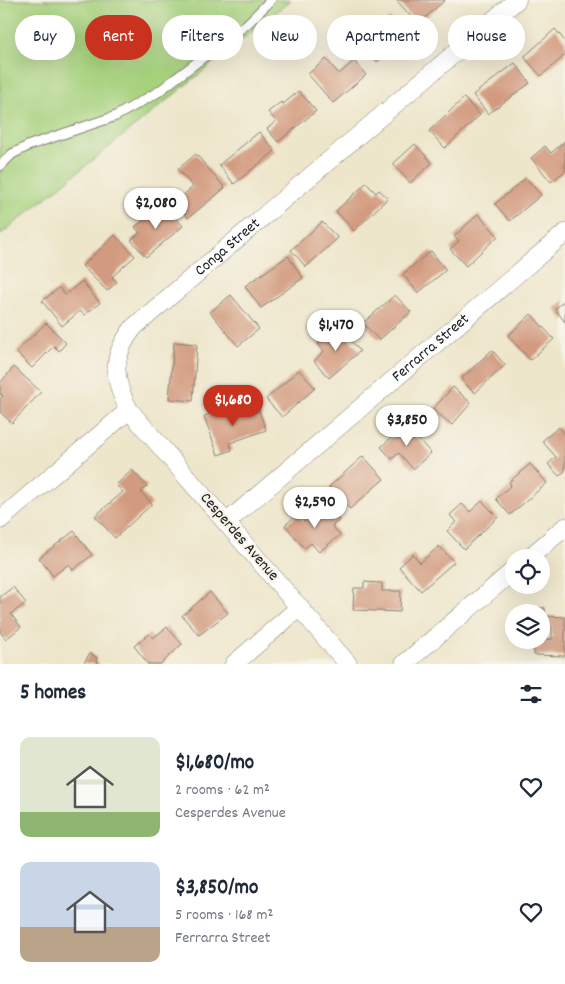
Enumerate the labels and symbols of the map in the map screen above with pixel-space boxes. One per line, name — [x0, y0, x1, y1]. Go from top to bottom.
pin: $2,080 — [115, 188, 197, 230]
street label: Conga Street — [190, 213, 265, 282]
street label: Ferrarra Street — [387, 308, 475, 388]
pin: $1,470 — [295, 310, 377, 352]
pin: $1,680 — [192, 384, 274, 427]
pin: $3,850 — [366, 404, 448, 447]
pin: $2,590 — [274, 486, 356, 529]
street label: Cesperdes Avenue — [194, 488, 284, 586]

